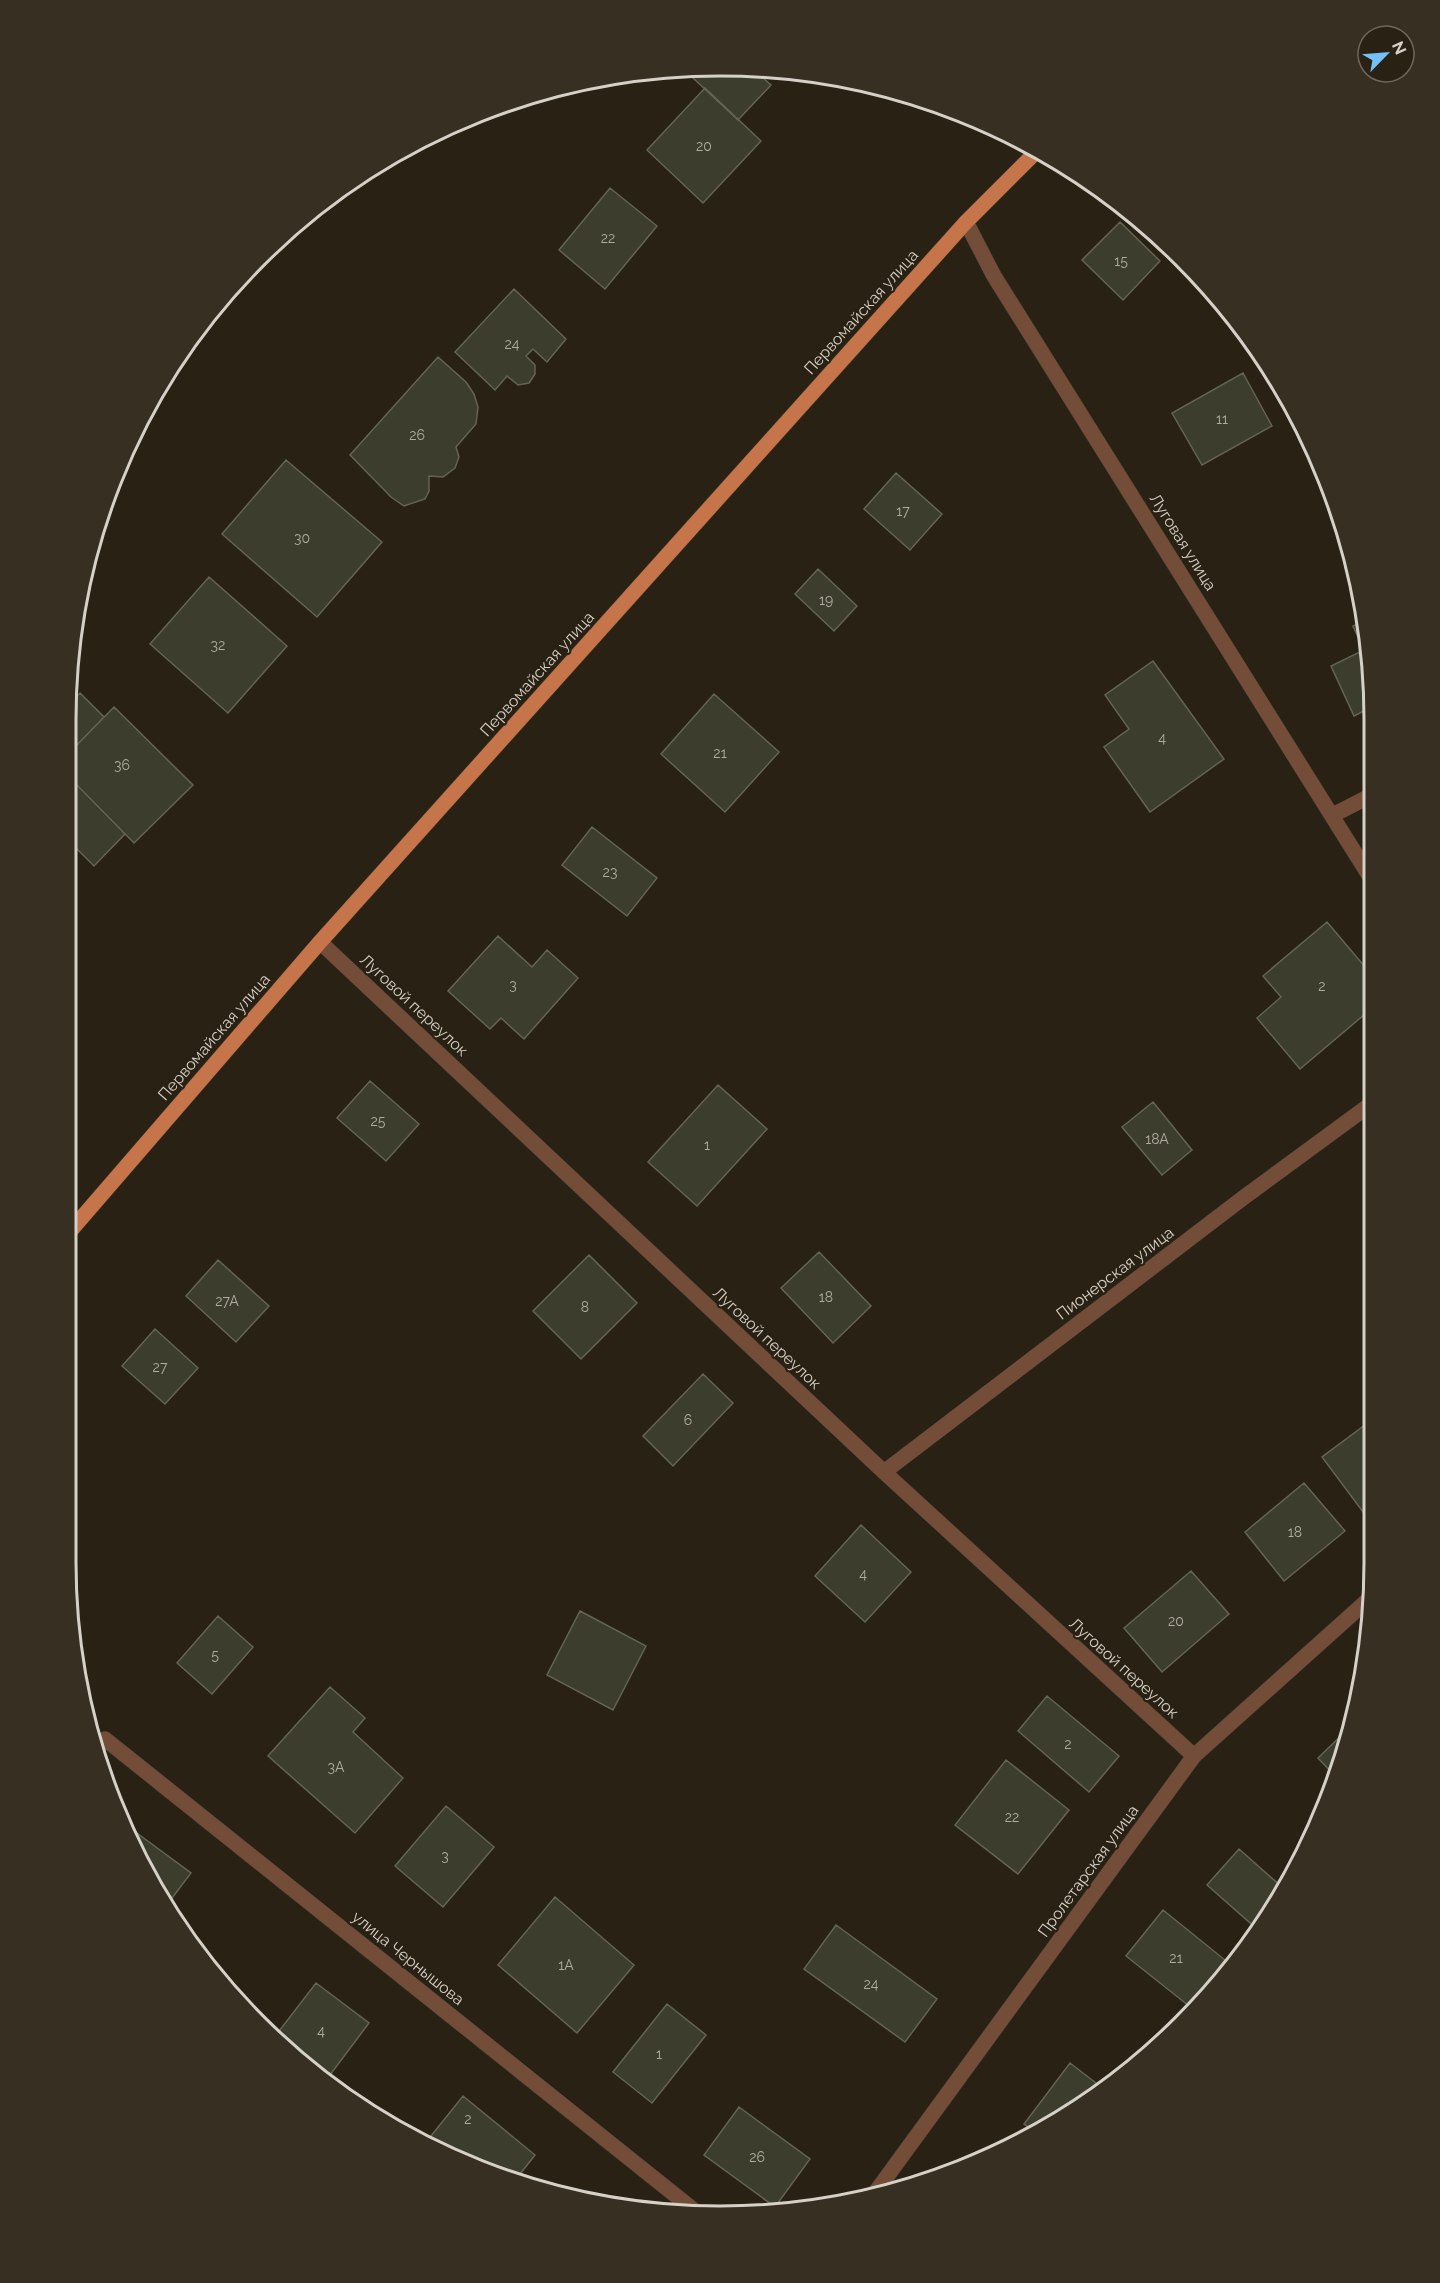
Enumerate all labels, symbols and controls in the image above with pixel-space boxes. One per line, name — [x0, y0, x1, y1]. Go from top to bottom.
north arrow — [1356, 24, 1416, 84]
text: N — [1388, 38, 1410, 57]
house number: 20 — [696, 138, 712, 154]
house number: 22 — [601, 230, 615, 246]
street label: Первомайская улица — [800, 246, 922, 378]
house number: 15 — [1114, 253, 1128, 269]
house number: 24 — [505, 336, 520, 352]
house number: 11 — [1216, 411, 1228, 427]
house number: 26 — [409, 427, 425, 443]
street label: Луговая улица — [1146, 490, 1220, 594]
house number: 17 — [896, 503, 910, 519]
house number: 30 — [294, 530, 310, 546]
house number: 19 — [819, 592, 833, 608]
street label: Первомайская улица — [476, 608, 598, 740]
house number: 32 — [211, 637, 225, 653]
house number: 4 — [1158, 730, 1166, 746]
house number: 21 — [713, 745, 727, 761]
house number: 36 — [114, 757, 130, 773]
house number: 23 — [603, 864, 617, 880]
street label: Луговой переулок — [356, 950, 472, 1060]
street label: Первомайская улица — [154, 970, 274, 1104]
house number: 3 — [509, 977, 517, 993]
house number: 2 — [1318, 978, 1326, 994]
house number: 25 — [371, 1113, 386, 1129]
house number: 18А — [1145, 1131, 1169, 1147]
house number: 1 — [704, 1137, 710, 1153]
street label: Пионерская улица — [1053, 1223, 1177, 1323]
street label: Луговой переулок — [709, 1283, 825, 1393]
house number: 18 — [819, 1289, 833, 1305]
house number: 27А — [215, 1293, 239, 1309]
house number: 8 — [581, 1299, 589, 1315]
house number: 27 — [153, 1359, 168, 1375]
house number: 6 — [684, 1412, 692, 1428]
house number: 18 — [1288, 1524, 1302, 1540]
house number: 4 — [859, 1566, 867, 1582]
house number: 20 — [1168, 1613, 1184, 1629]
street label: Луговой переулок — [1065, 1614, 1183, 1722]
house number: 5 — [211, 1647, 219, 1663]
house number: 2 — [1064, 1736, 1072, 1752]
house number: 3А — [328, 1759, 345, 1775]
street label: Пролетарская улица — [1034, 1801, 1142, 1941]
house number: 22 — [1005, 1809, 1019, 1825]
house number: 3 — [441, 1848, 449, 1864]
street label: улица Чернышова — [348, 1907, 468, 2009]
house number: 21 — [1169, 1950, 1183, 1966]
house number: 1А — [558, 1957, 574, 1973]
house number: 24 — [864, 1976, 879, 1992]
house number: 4 — [317, 2023, 325, 2039]
house number: 1 — [656, 2046, 662, 2062]
house number: 2 — [464, 2111, 472, 2127]
house number: 26 — [749, 2149, 765, 2165]

